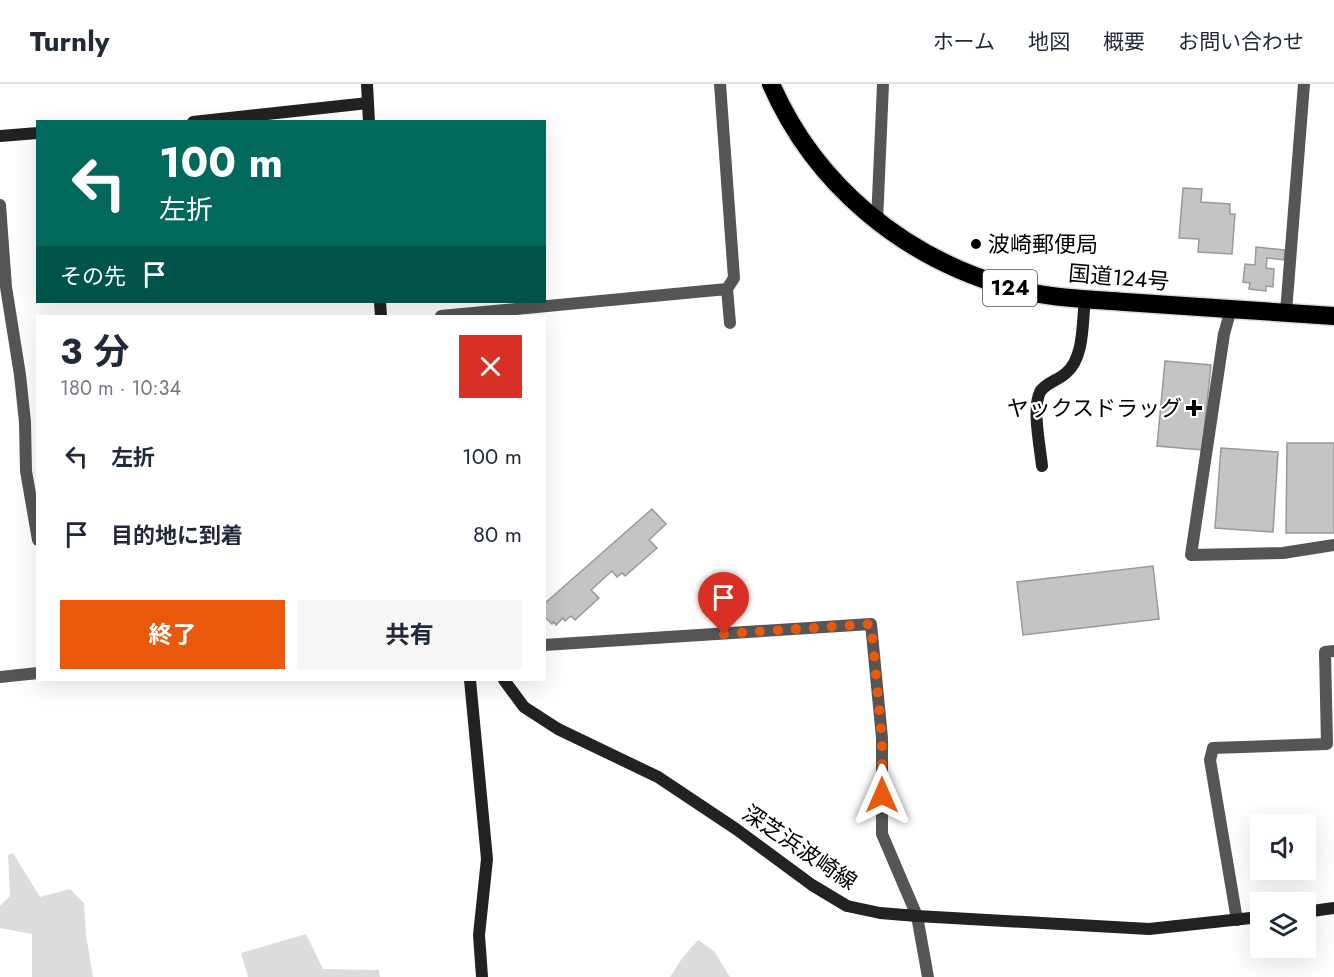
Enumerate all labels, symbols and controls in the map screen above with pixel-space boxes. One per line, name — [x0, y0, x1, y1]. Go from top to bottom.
text: Turnly — [30, 21, 109, 62]
text: ホーム — [933, 27, 995, 57]
text: 地図 — [1028, 27, 1070, 57]
text: 概要 — [1103, 27, 1145, 57]
text: お問い合わせ — [1178, 27, 1304, 57]
text: 100 m — [159, 132, 283, 193]
icon: left — [60, 144, 138, 222]
text: 左折 — [159, 190, 213, 229]
place label: 波崎郵便局 — [988, 228, 1098, 260]
marker: 波崎郵便局 — [969, 237, 983, 251]
street label: 国道124号 — [1067, 257, 1171, 297]
icon: arrive — [138, 258, 171, 291]
text: その先 — [60, 260, 126, 292]
road number: 124 — [983, 270, 1037, 306]
text: 3 分 — [60, 325, 129, 377]
button: close — [459, 335, 522, 398]
text: 180 m · 10:34 — [60, 374, 181, 403]
place label: ヤックスドラッグ — [1007, 392, 1182, 424]
marker: ヤックスドラッグ — [1187, 401, 1201, 415]
icon: left — [60, 440, 93, 473]
text: 100 m — [462, 440, 522, 472]
text: 左折 — [111, 441, 155, 473]
icon: arrive — [60, 518, 93, 551]
text: 80 m — [473, 518, 522, 550]
text: 目的地に到着 — [111, 519, 243, 551]
pin — [698, 572, 749, 634]
icon: arrive — [707, 581, 740, 614]
button: 終了 — [60, 600, 285, 669]
button: 共有 — [297, 600, 522, 669]
position arrow — [850, 763, 914, 827]
street label: 深芝浜波崎線 — [736, 797, 864, 897]
map controls — [1250, 814, 1316, 958]
button: sound — [1250, 814, 1316, 880]
button: layers — [1250, 892, 1316, 958]

